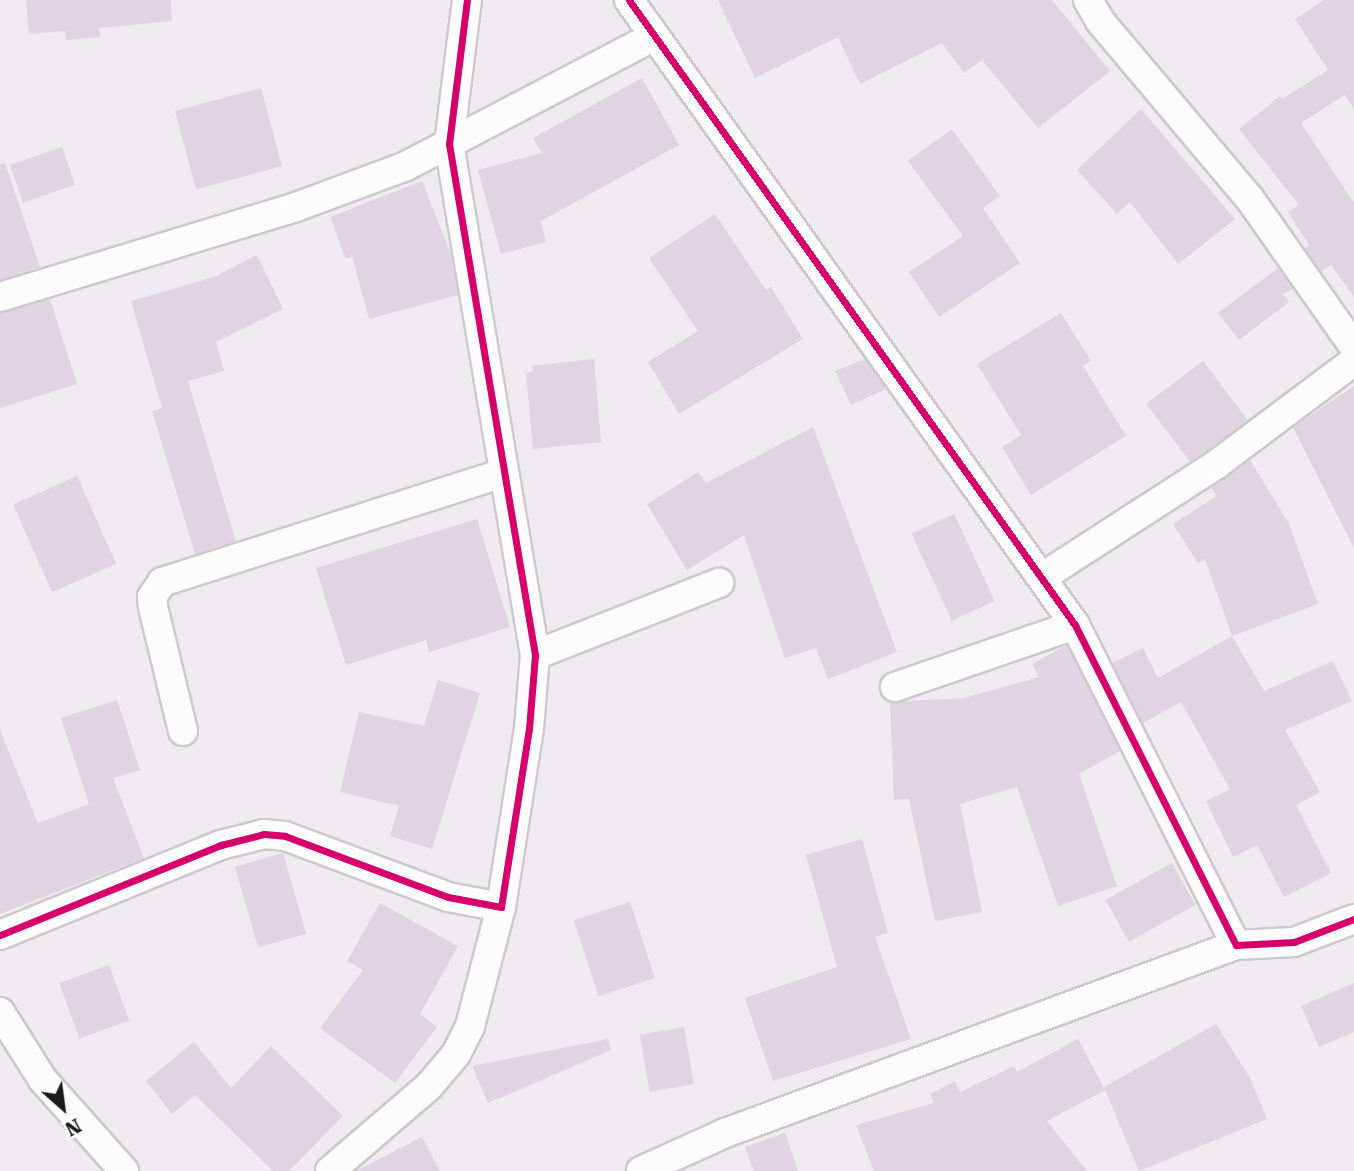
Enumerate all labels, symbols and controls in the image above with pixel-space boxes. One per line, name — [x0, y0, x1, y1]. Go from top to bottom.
north arrow — [28, 1073, 98, 1143]
text: N — [61, 1113, 85, 1141]

